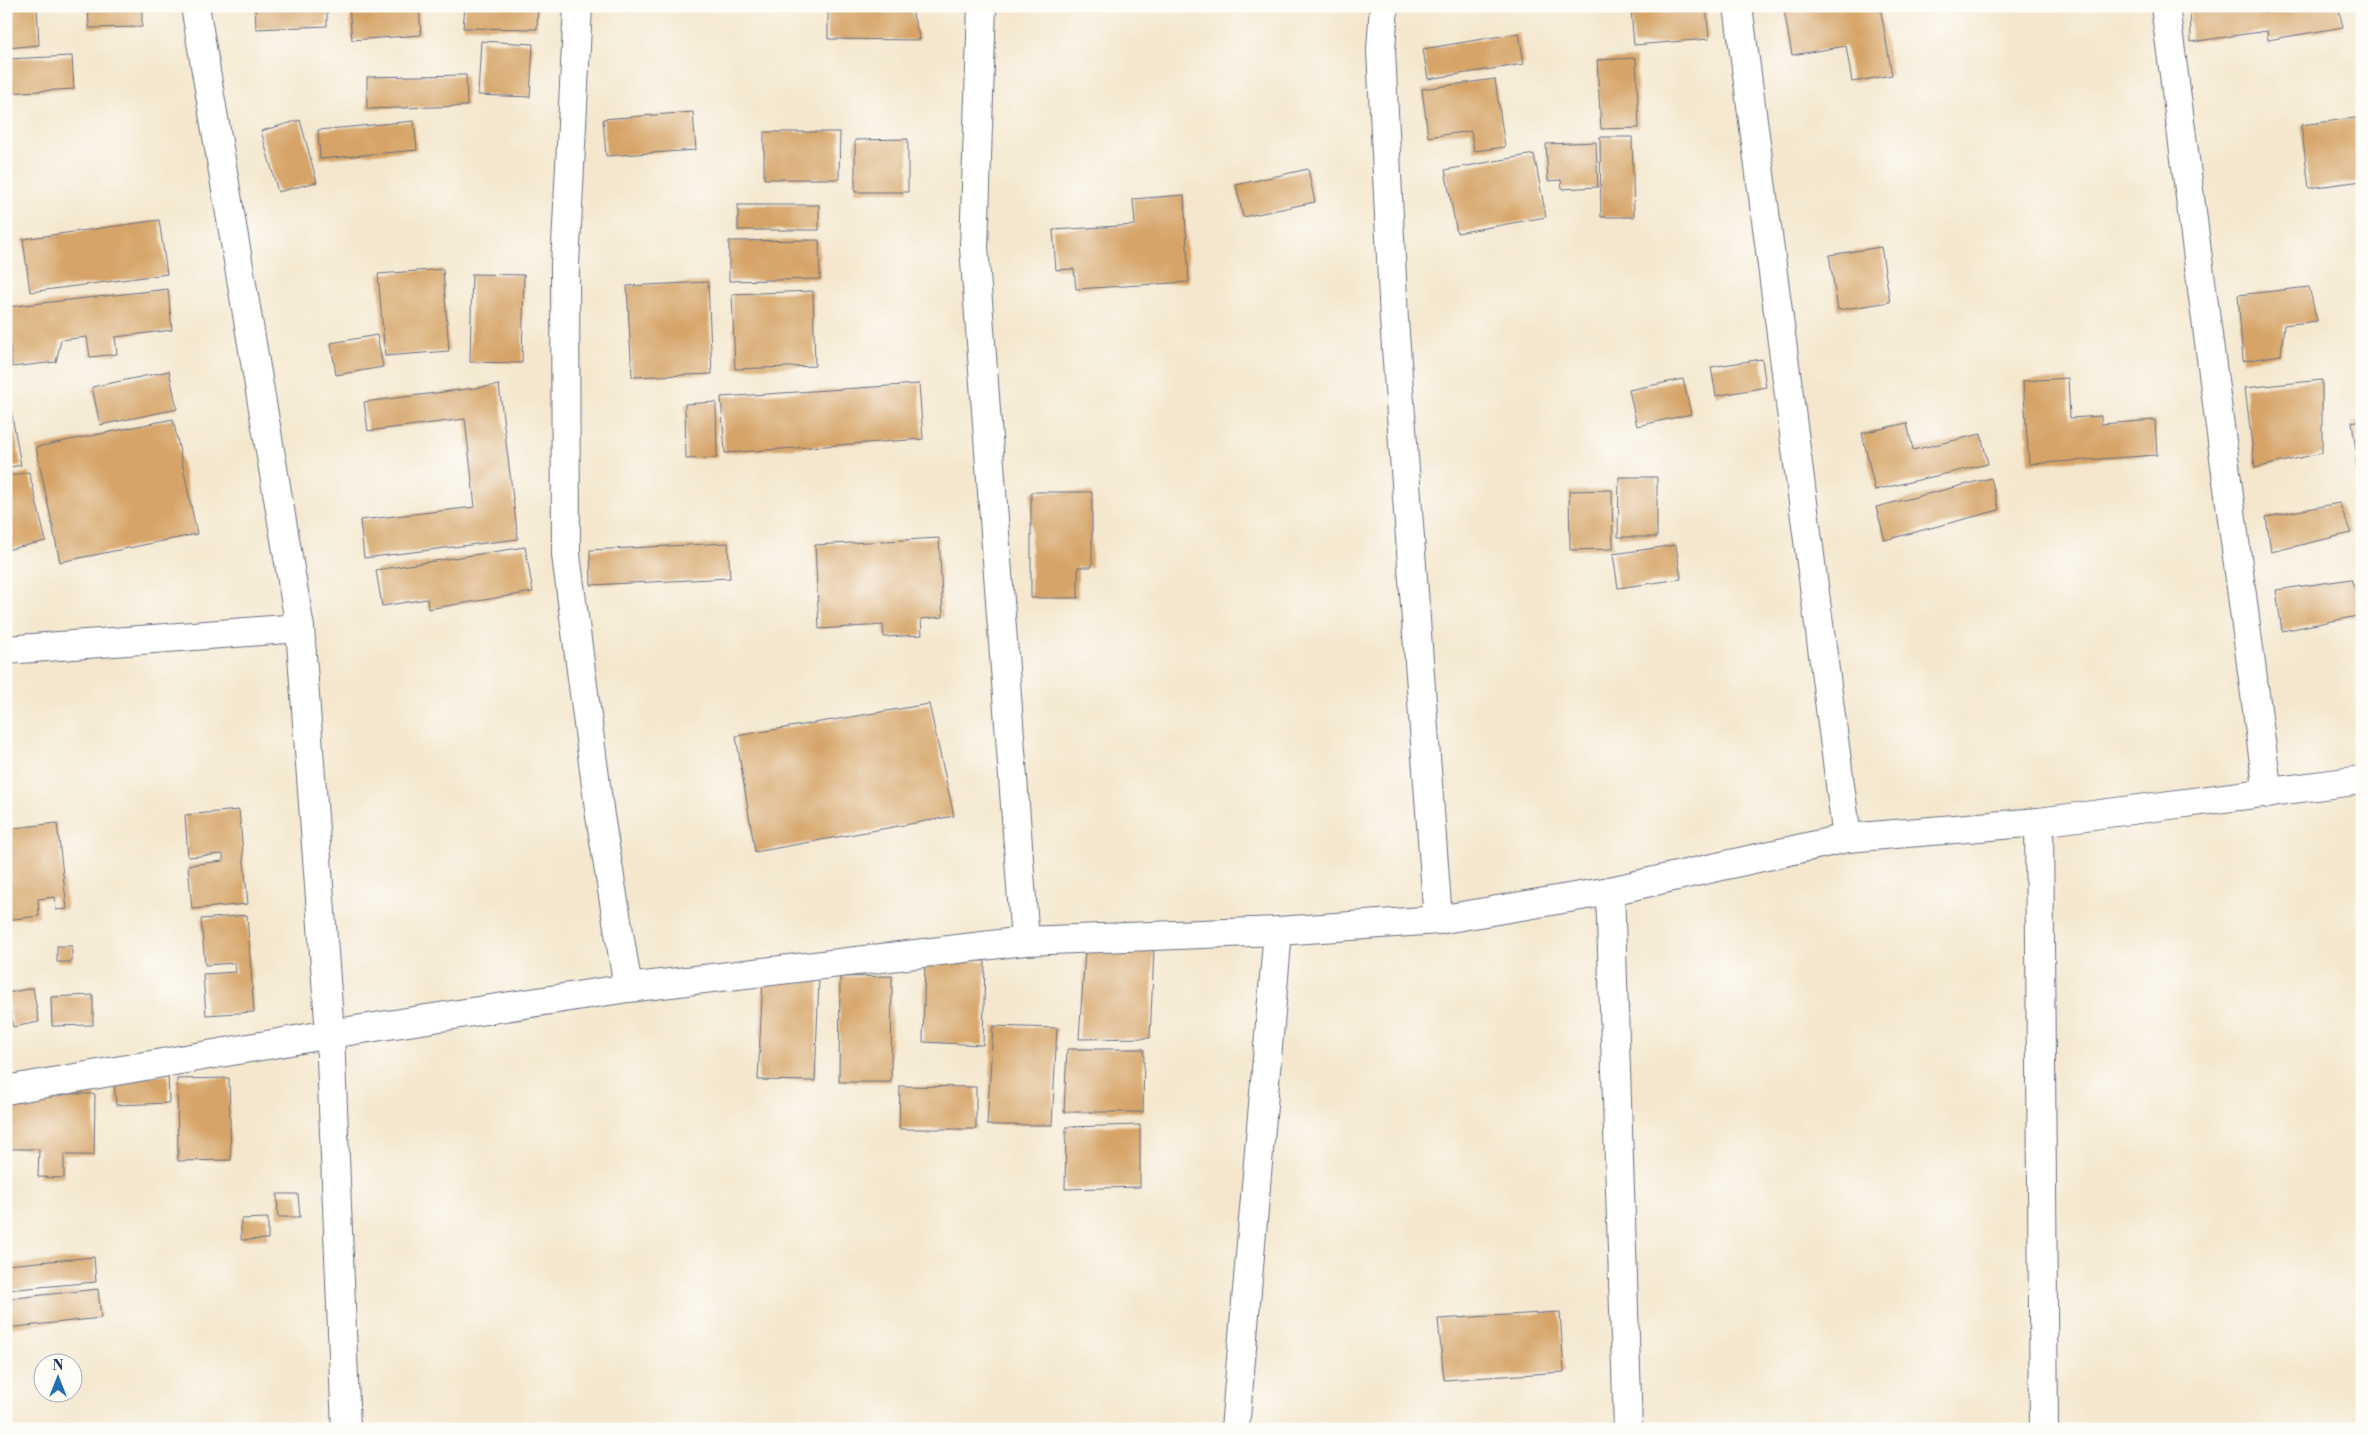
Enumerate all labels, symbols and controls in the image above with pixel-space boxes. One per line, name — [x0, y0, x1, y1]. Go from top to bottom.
north arrow — [32, 1352, 82, 1402]
text: N — [52, 1357, 64, 1375]

